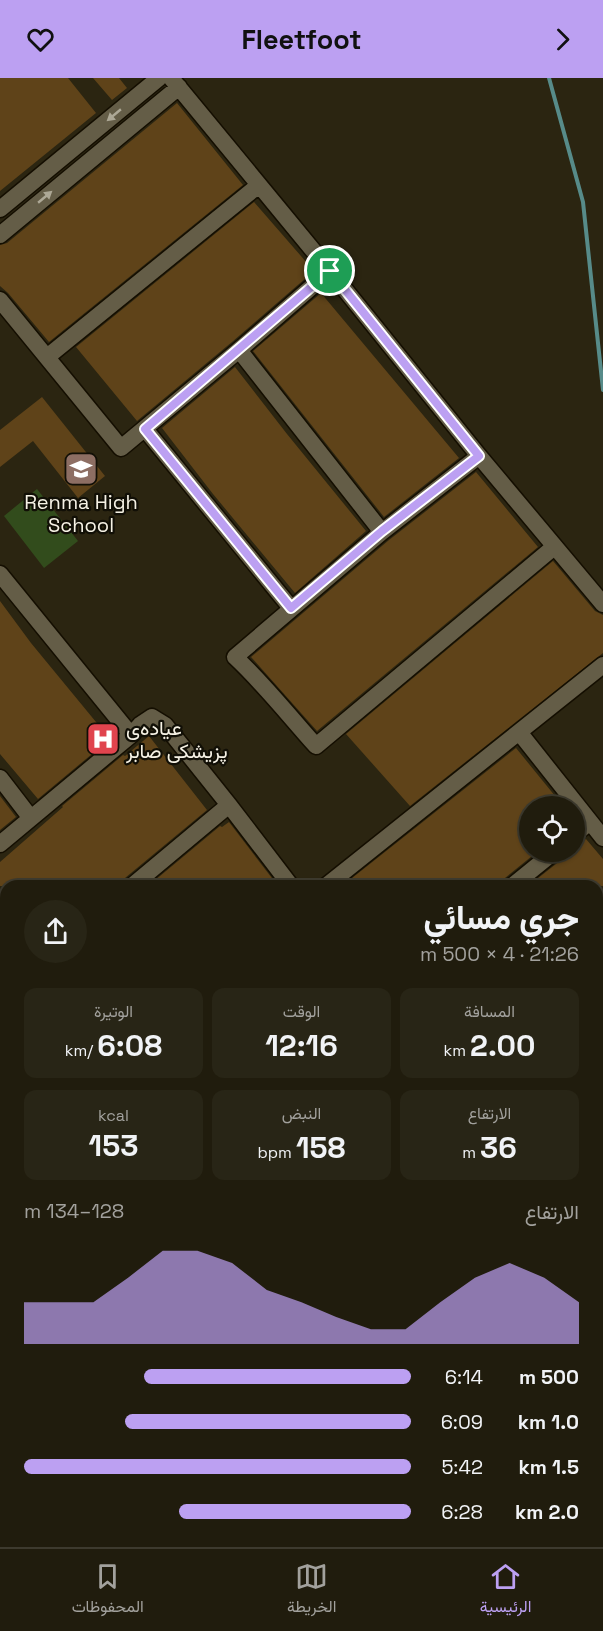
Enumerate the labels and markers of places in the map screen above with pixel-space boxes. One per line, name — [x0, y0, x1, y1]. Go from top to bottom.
pin — [304, 245, 355, 296]
school or university icon: Renma High School — [63, 451, 99, 487]
place label: Renma High School — [24, 489, 138, 538]
place label: عیادەی پزیشکی صابر — [125, 715, 228, 765]
hospital icon: عیادەی پزیشکی صابر — [85, 721, 121, 757]

